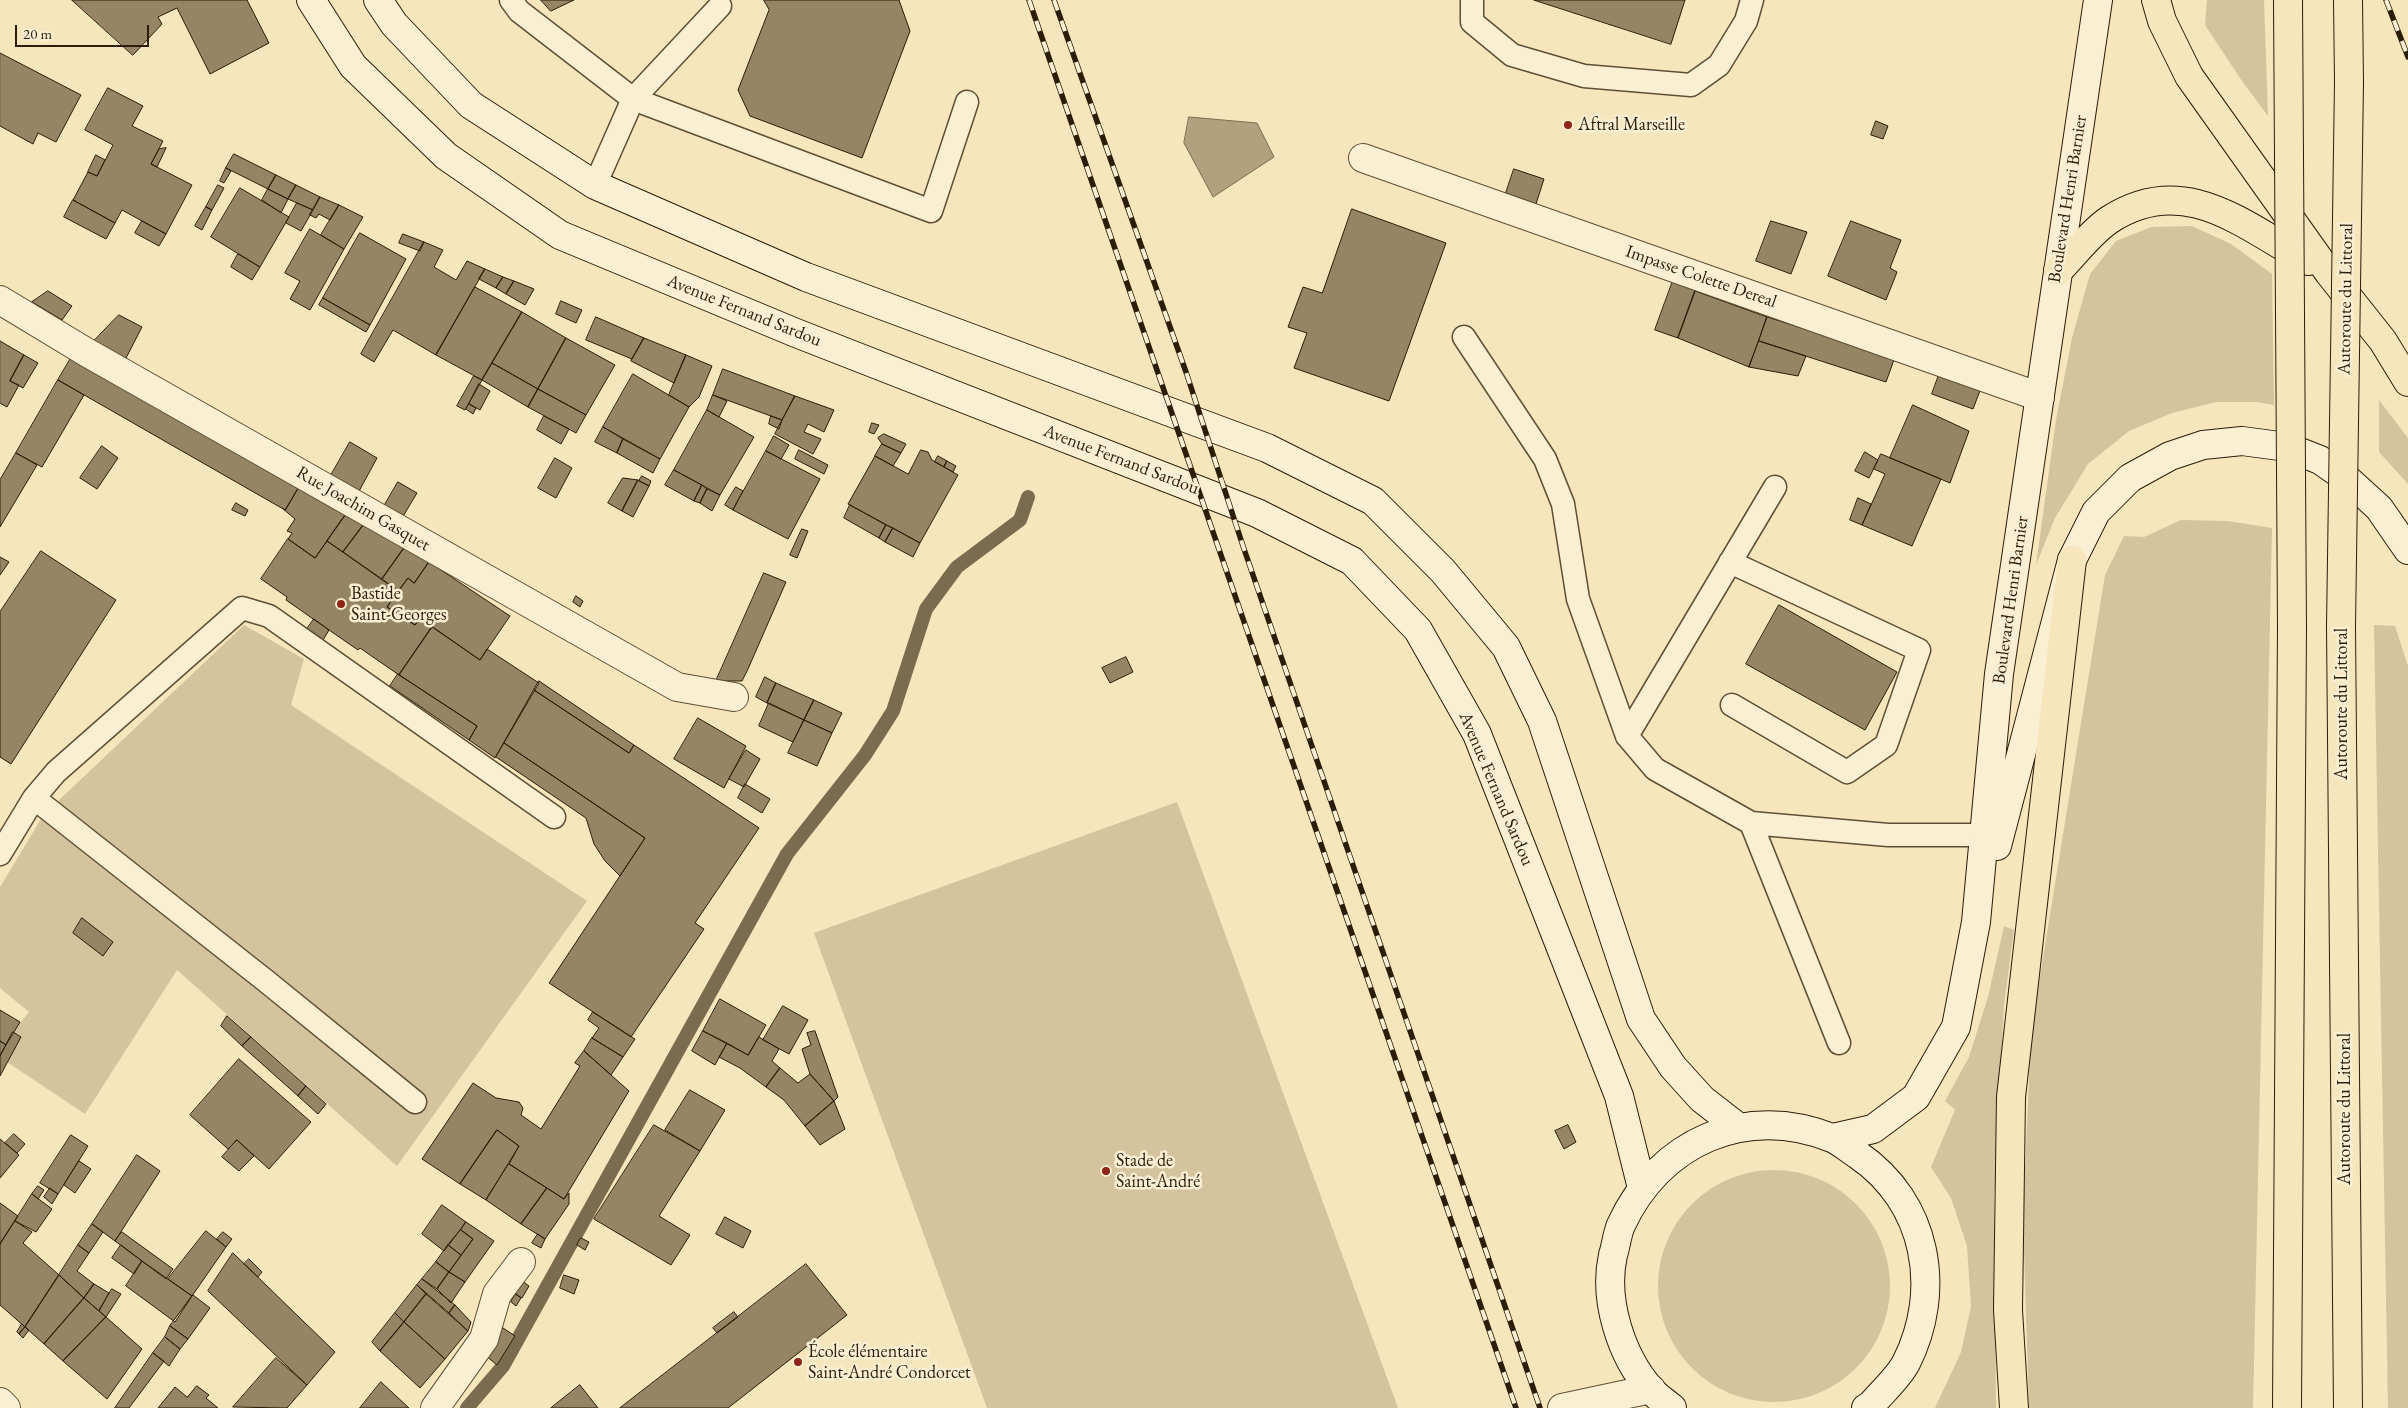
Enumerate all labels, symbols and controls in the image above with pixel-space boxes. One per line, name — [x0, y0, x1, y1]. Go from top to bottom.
scale bar — [18, 15, 151, 47]
text: 20 m — [23, 24, 52, 43]
place label: Aftral Marseille — [1578, 114, 1685, 136]
street label: Boulevard Henri Barnier — [2044, 114, 2092, 284]
marker: Aftral Marseille — [1562, 119, 1574, 131]
street label: Autoroute du Littoral — [2334, 223, 2358, 375]
street label: Impasse Colette Dereal — [1623, 241, 1779, 313]
street label: Avenue Fernand Sardou — [663, 270, 825, 352]
street label: Avenue Fernand Sardou — [1040, 420, 1202, 500]
street label: Rue Joachim Gasquet — [292, 462, 434, 556]
street label: Boulevard Henri Barnier — [1988, 514, 2034, 686]
place label: Bastide Saint-Georges — [351, 583, 447, 626]
marker: Bastide Saint-Georges — [335, 598, 347, 610]
street label: Autoroute du Littoral — [2331, 628, 2353, 780]
street label: Avenue Fernand Sardou — [1454, 709, 1538, 869]
street label: Autoroute du Littoral — [2334, 1033, 2356, 1185]
place label: Stade de Saint-André — [1116, 1150, 1200, 1192]
marker: Stade de Saint-André — [1100, 1165, 1112, 1177]
place label: École élémentaire Saint-André Condorcet — [808, 1341, 971, 1384]
marker: École élémentaire Saint-André Condorcet — [792, 1356, 804, 1368]

